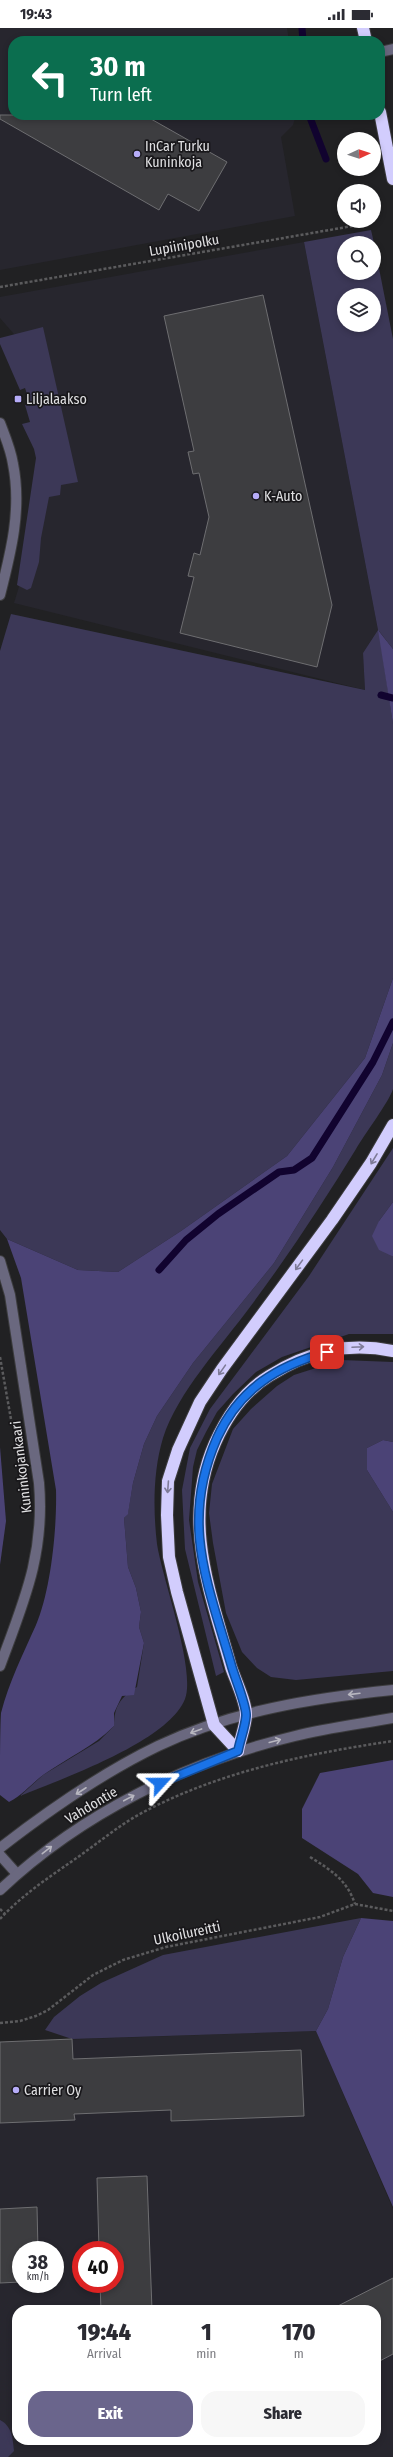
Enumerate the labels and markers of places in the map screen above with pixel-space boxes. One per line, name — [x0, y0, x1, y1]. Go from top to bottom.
place label: InCar Turku Kuninkoja — [145, 138, 210, 171]
marker: InCar Turku Kuninkoja — [132, 149, 142, 159]
place label: Liljalaakso — [26, 391, 87, 408]
marker: Liljalaakso — [13, 394, 23, 404]
place label: K-Auto — [264, 488, 302, 505]
marker: K-Auto — [251, 491, 261, 501]
pin — [310, 1335, 344, 1369]
place label: Carrier Oy — [24, 2082, 82, 2099]
marker: Carrier Oy — [11, 2085, 21, 2095]

